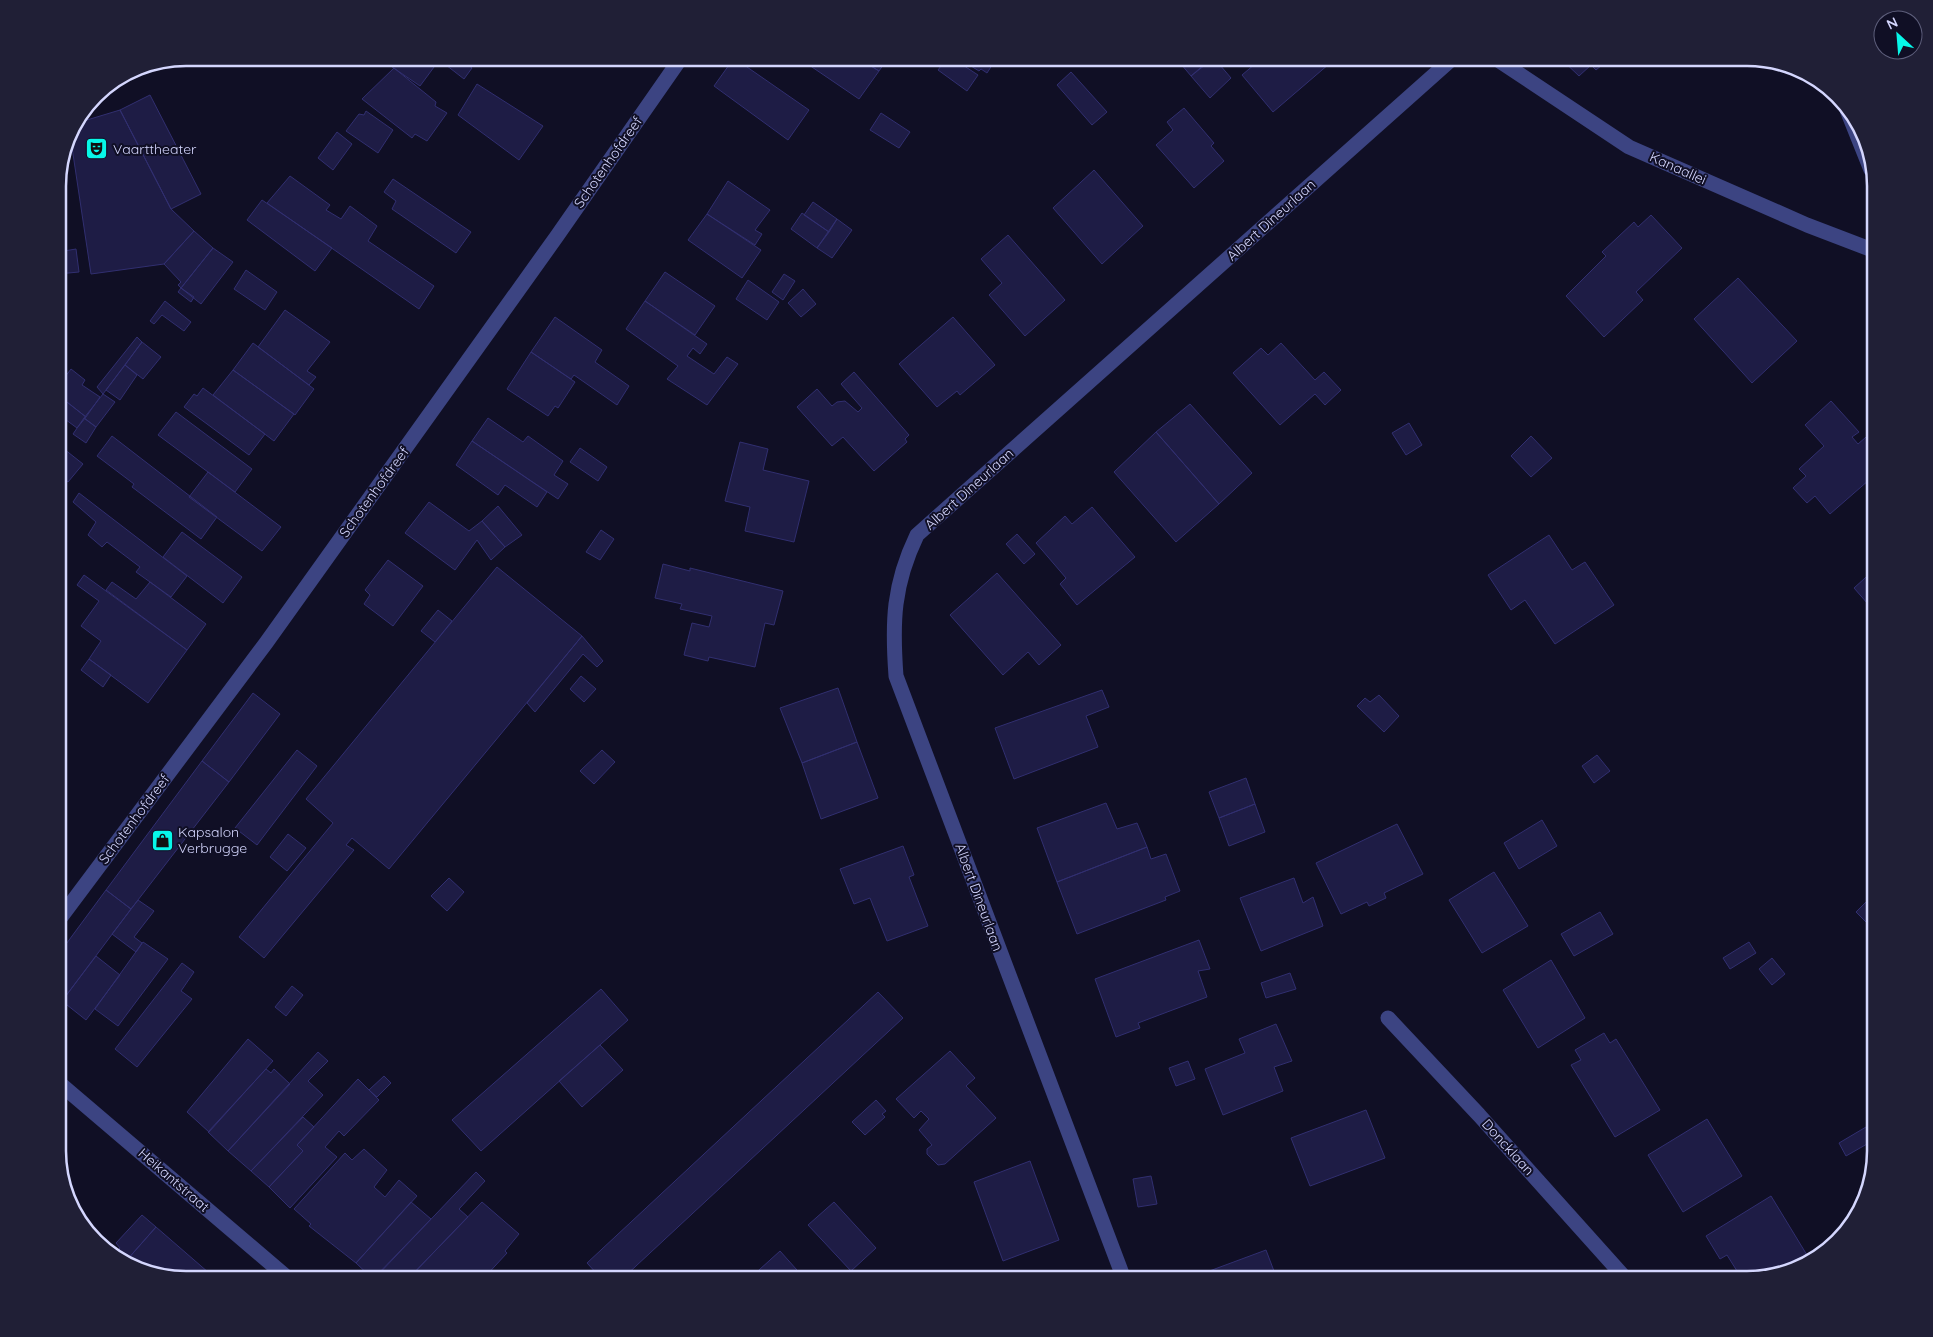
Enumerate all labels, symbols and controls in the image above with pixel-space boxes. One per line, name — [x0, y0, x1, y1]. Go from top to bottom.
north arrow — [1873, 10, 1923, 60]
text: N — [1884, 13, 1901, 34]
street label: Schotenhofdreef — [570, 113, 646, 211]
theatre icon: Vaarttheater — [85, 137, 109, 161]
place label: Vaarttheater — [113, 140, 197, 158]
street label: Kanaallei — [1647, 148, 1709, 188]
street label: Albert Dineurlaan — [1223, 175, 1319, 265]
street label: Schotenhofdreef — [335, 443, 413, 541]
street label: Albert Dineurlaan — [921, 444, 1017, 534]
street label: Schotenhofdreef — [94, 771, 174, 867]
place label: Kapsalon Verbrugge — [178, 823, 247, 857]
shop icon: Kapsalon Verbrugge — [150, 828, 174, 852]
street label: Albert Dineurlaan — [951, 841, 1007, 953]
street label: Doncklaan — [1478, 1115, 1538, 1179]
street label: Heikantstraat — [135, 1144, 213, 1216]

